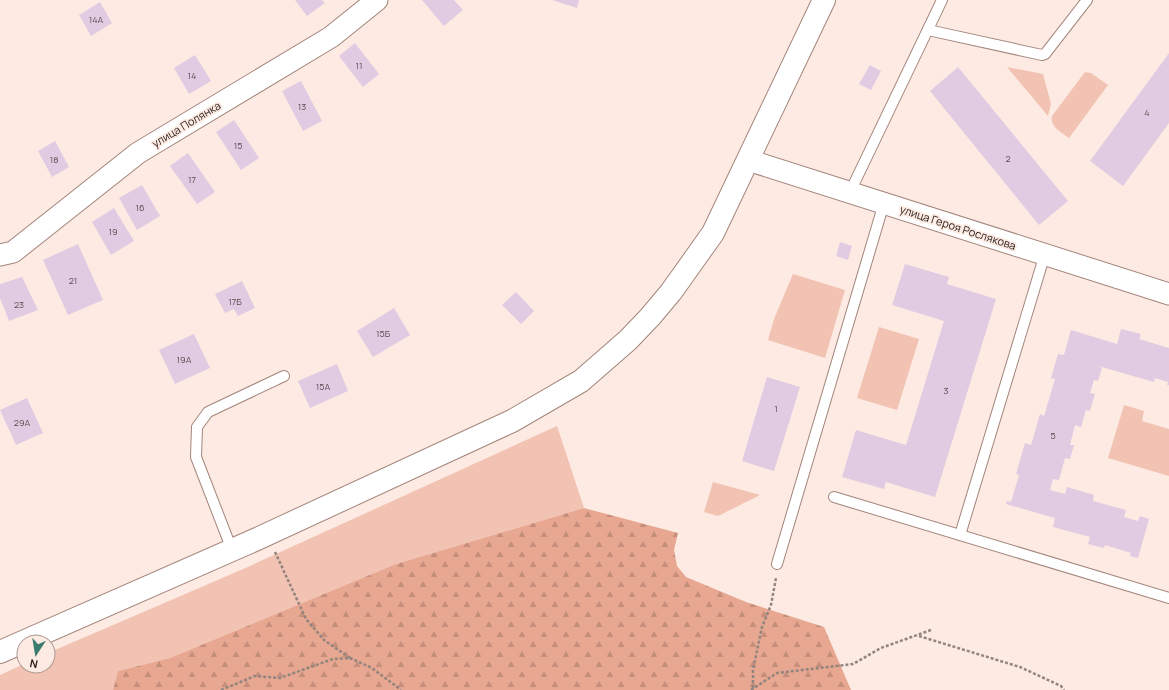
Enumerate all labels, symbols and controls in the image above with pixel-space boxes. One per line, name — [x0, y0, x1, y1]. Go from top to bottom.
house number: 14А — [89, 13, 104, 26]
house number: 11 — [355, 59, 363, 72]
house number: 14 — [188, 69, 196, 82]
street label: улица Полянка — [149, 98, 223, 150]
house number: 13 — [298, 100, 306, 113]
house number: 4 — [1144, 106, 1150, 119]
house number: 15 — [234, 139, 242, 152]
house number: 2 — [1005, 152, 1011, 165]
house number: 18 — [50, 153, 58, 166]
house number: 17 — [188, 173, 196, 186]
house number: 16 — [135, 201, 145, 214]
street label: улица Героя Рослякова — [898, 201, 1018, 253]
house number: 19 — [108, 225, 118, 238]
house number: 21 — [69, 274, 77, 287]
house number: 17Б — [228, 295, 242, 308]
house number: 23 — [14, 298, 24, 311]
house number: 15Б — [376, 327, 391, 340]
house number: 19А — [177, 353, 192, 366]
house number: 15А — [316, 380, 330, 393]
house number: 3 — [944, 384, 949, 397]
house number: 1 — [774, 402, 778, 415]
house number: 29А — [14, 416, 31, 429]
house number: 5 — [1050, 429, 1056, 442]
north arrow — [16, 634, 56, 674]
text: N — [28, 656, 39, 672]

